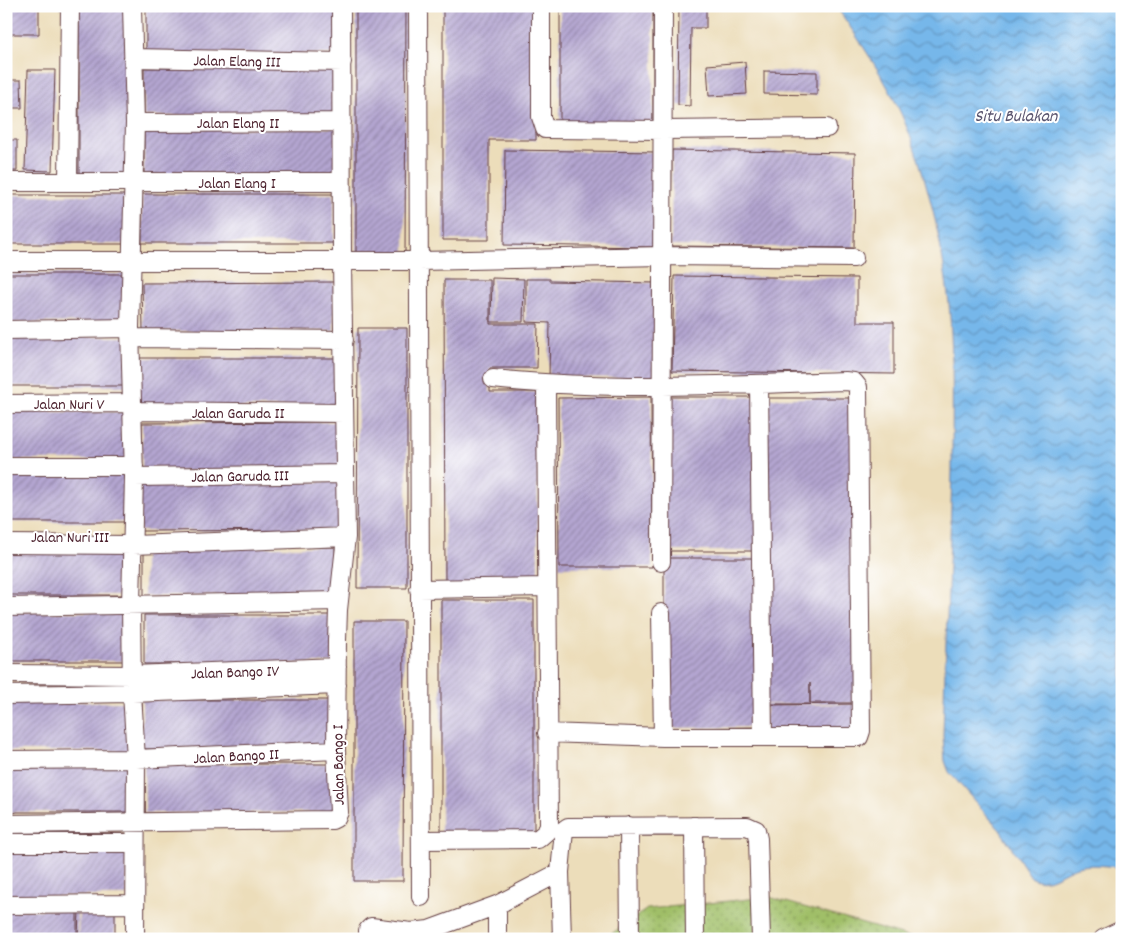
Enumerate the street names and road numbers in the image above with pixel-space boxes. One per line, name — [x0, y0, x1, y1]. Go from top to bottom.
street label: Jalan Elang III — [193, 50, 281, 75]
street label: Jalan Elang II — [197, 113, 279, 136]
street label: Jalan Elang I — [198, 173, 276, 196]
street label: Jalan Nuri V — [34, 394, 105, 417]
street label: Jalan Garuda II — [192, 403, 284, 426]
street label: Jalan Garuda III — [191, 465, 289, 490]
street label: Jalan Nuri III — [31, 527, 109, 550]
street label: Jalan Bango IV — [190, 660, 280, 687]
street label: Jalan Bango I — [327, 724, 352, 806]
street label: Jalan Bango II — [193, 744, 280, 771]

